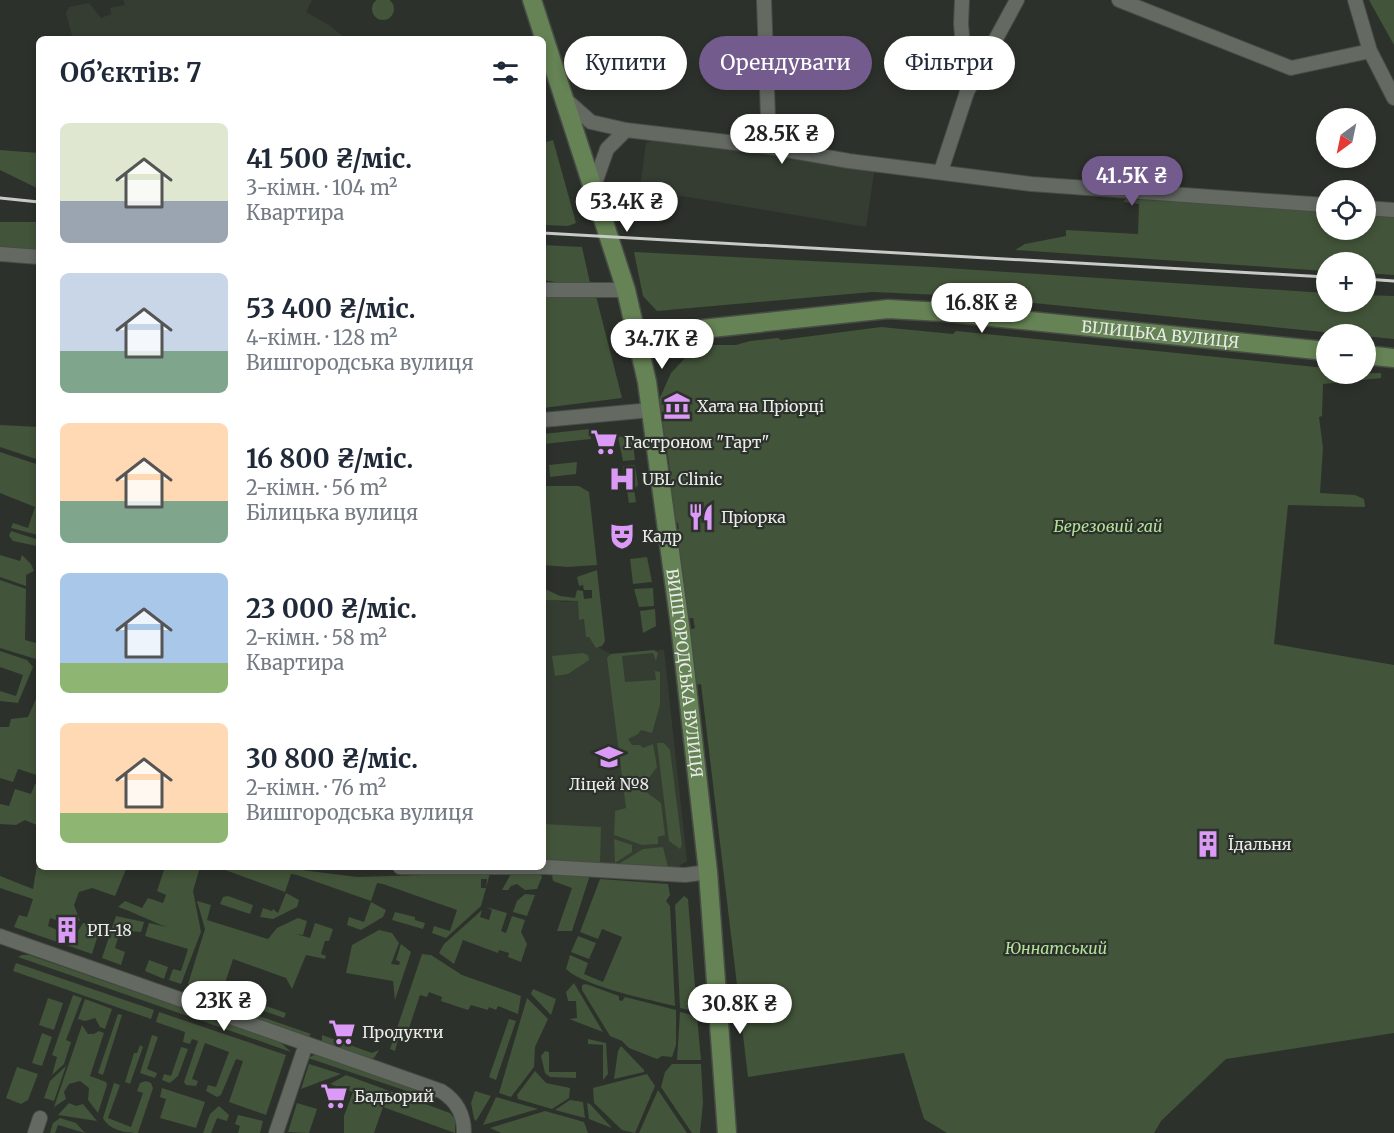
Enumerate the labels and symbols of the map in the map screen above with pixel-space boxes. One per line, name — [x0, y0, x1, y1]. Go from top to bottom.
north arrow — [1316, 108, 1376, 168]
pin: 28.5K ₴ — [727, 114, 837, 165]
pin: 41.5K ₴ — [1077, 156, 1187, 207]
pin: 53.4K ₴ — [572, 182, 682, 233]
pin: 16.8K ₴ — [927, 283, 1037, 334]
street label: БІЛИЦЬКА ВУЛИЦЯ — [1080, 316, 1240, 352]
pin: 34.7K ₴ — [607, 319, 717, 370]
museum icon: Хата на Пріорці — [662, 391, 692, 421]
place label: Хата на Пріорці — [697, 396, 824, 416]
supermarket icon: Гастроном "Гарт" — [589, 427, 619, 457]
place label: Гастроном "Гарт" — [624, 432, 769, 452]
hospital icon: UBL Clinic — [607, 464, 637, 494]
place label: UBL Clinic — [642, 469, 722, 489]
restaurant icon: Пріорка — [686, 502, 716, 532]
place label: Пріорка — [721, 507, 786, 527]
park label: Березовий гай — [1054, 516, 1162, 536]
theatre icon: Кадр — [607, 521, 637, 551]
place label: Кадр — [642, 526, 682, 546]
street label: ВИШГОРОДСЬКА ВУЛИЦЯ — [662, 567, 707, 779]
school or university icon: Ліцей №8 — [594, 742, 624, 772]
place label: Ліцей №8 — [569, 774, 649, 794]
building icon: Їдальня — [1193, 829, 1223, 859]
place label: Їдальня — [1228, 834, 1291, 854]
building icon: РП-18 — [52, 915, 82, 945]
place label: РП-18 — [87, 920, 132, 940]
park label: Юннатський — [1005, 938, 1107, 958]
pin: 23K ₴ — [182, 981, 266, 1032]
pin: 30.8K ₴ — [685, 984, 795, 1035]
supermarket icon: Продукти — [327, 1017, 357, 1047]
place label: Продукти — [362, 1022, 443, 1042]
supermarket icon: Бадьорий — [319, 1081, 349, 1111]
place label: Бадьорий — [354, 1086, 434, 1106]

